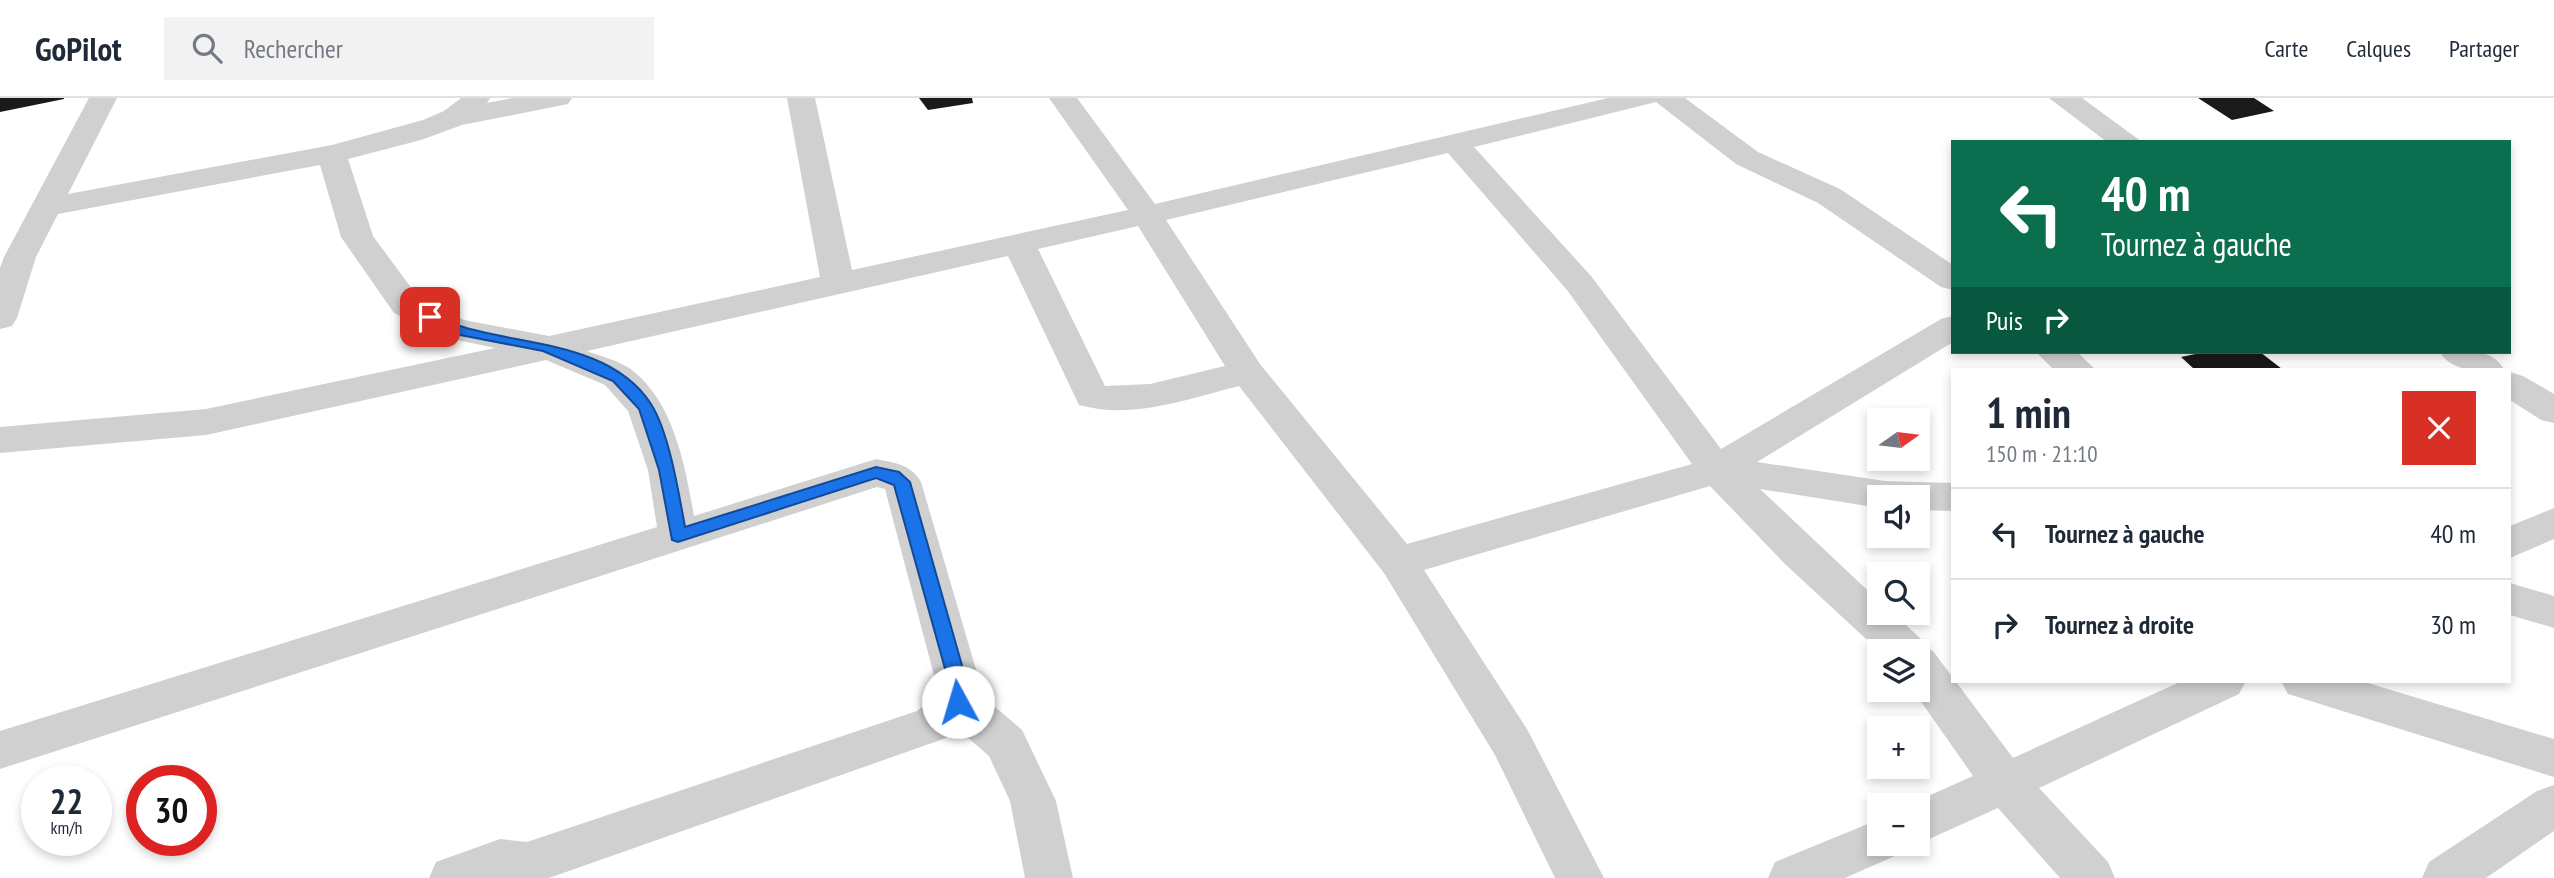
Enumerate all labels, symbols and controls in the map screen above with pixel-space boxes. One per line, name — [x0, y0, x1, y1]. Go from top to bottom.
search box — [164, 17, 654, 80]
text: GoPilot — [35, 27, 122, 70]
icon: search — [188, 29, 226, 67]
text: Rechercher — [244, 32, 343, 65]
text: Carte — [2265, 33, 2308, 64]
text: Calques — [2346, 33, 2411, 64]
text: Partager — [2449, 33, 2519, 64]
text: 40 m — [2101, 161, 2190, 225]
icon: left — [1986, 168, 2077, 259]
text: Tournez à gauche — [2101, 223, 2292, 265]
pin — [400, 287, 460, 347]
icon: arrive — [411, 298, 449, 336]
icon: right — [2037, 301, 2075, 339]
text: Puis — [1986, 304, 2023, 337]
text: 1 min — [1986, 385, 2071, 440]
button: close — [2402, 391, 2476, 465]
north arrow — [1867, 408, 1930, 471]
map controls — [1867, 408, 1930, 856]
text: 150 m · 21:10 — [1986, 439, 2098, 468]
button: sound — [1867, 485, 1930, 548]
icon: left — [1986, 515, 2024, 553]
text: Tournez à gauche — [2045, 517, 2205, 550]
text: 40 m — [2430, 517, 2476, 550]
button: search — [1867, 562, 1930, 625]
icon: right — [1986, 606, 2024, 644]
text: Tournez à droite — [2045, 608, 2194, 641]
text: 30 m — [2430, 608, 2476, 641]
button: layers — [1867, 639, 1930, 702]
position arrow — [921, 665, 995, 739]
button: + — [1867, 716, 1930, 779]
speed limit sign: 30 — [126, 765, 217, 856]
text: 22 — [50, 778, 83, 824]
button: − — [1867, 793, 1930, 856]
text: km/h — [51, 816, 82, 839]

